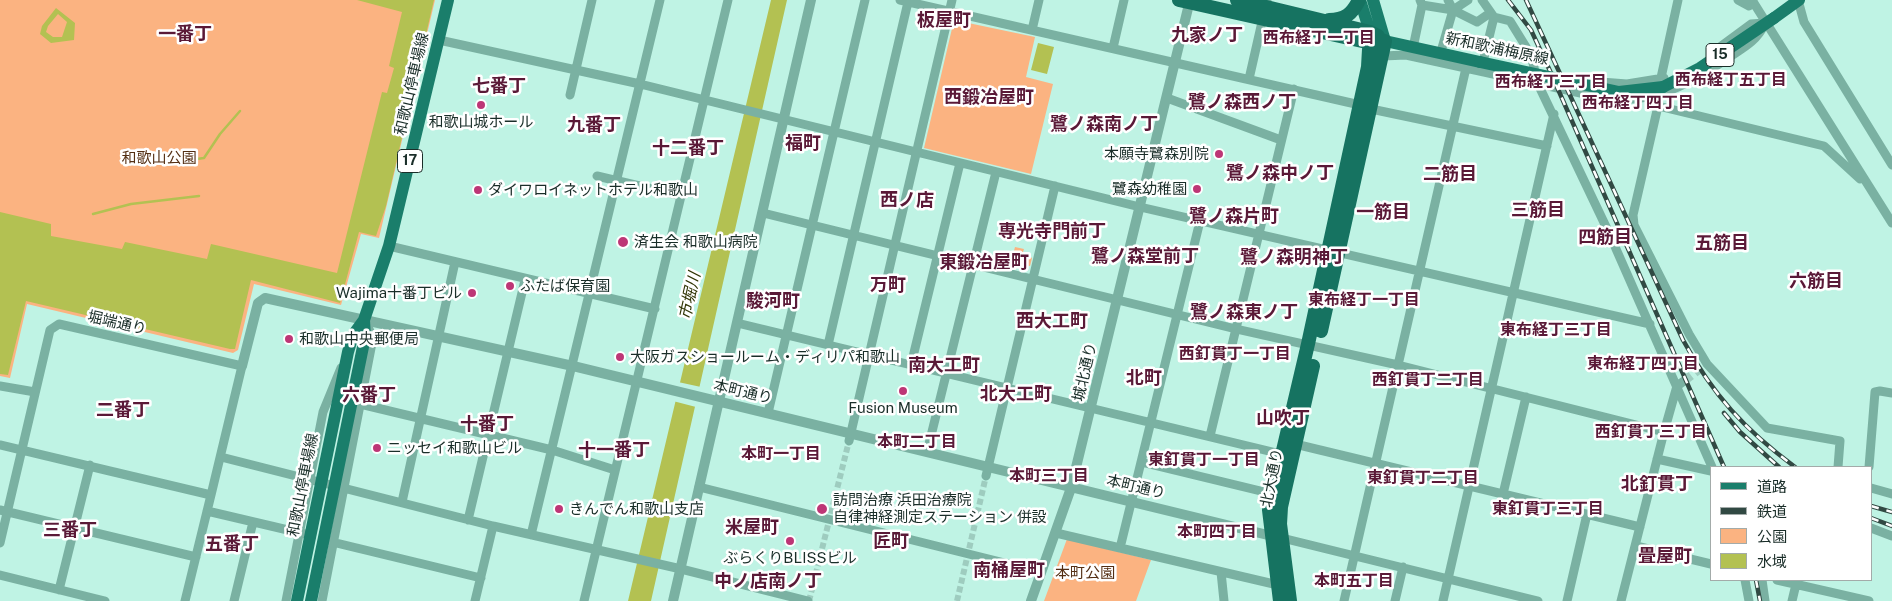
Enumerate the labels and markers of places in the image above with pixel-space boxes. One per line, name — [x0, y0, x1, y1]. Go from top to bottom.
marker: 和歌山城ホール — [475, 99, 487, 111]
place label: 和歌山城ホール — [429, 113, 533, 131]
place label: 本願寺鷺森別院 — [1104, 145, 1209, 163]
marker: 本願寺鷺森別院 — [1213, 148, 1225, 160]
place label: 鷺森幼稚園 — [1112, 180, 1187, 198]
place label: ダイワロイネットホテル和歌山 — [488, 181, 698, 199]
marker: 鷺森幼稚園 — [1191, 183, 1203, 195]
marker: ダイワロイネットホテル和歌山 — [472, 184, 484, 196]
place label: 済生会 和歌山病院 — [634, 233, 758, 251]
marker: 済生会 和歌山病院 — [616, 235, 630, 249]
place label: ふたば保育園 — [520, 277, 610, 295]
marker: ふたば保育園 — [504, 280, 516, 292]
place label: Wajima十番丁ビル — [336, 284, 462, 302]
marker: Wajima十番丁ビル — [466, 287, 478, 299]
place label: 和歌山中央郵便局 — [299, 330, 419, 348]
marker: 和歌山中央郵便局 — [283, 333, 295, 345]
place label: 大阪ガスショールーム・ディリパ和歌山 — [630, 348, 900, 366]
marker: 大阪ガスショールーム・ディリパ和歌山 — [614, 351, 626, 363]
marker: Fusion Museum — [897, 385, 909, 397]
place label: Fusion Museum — [848, 399, 958, 417]
place label: ニッセイ和歌山ビル — [387, 439, 522, 457]
marker: ニッセイ和歌山ビル — [371, 442, 383, 454]
place label: 訪問治療 浜田治療院 自律神経測定ステーション 併設 — [833, 491, 1047, 526]
place label: きんでん和歌山支店 — [569, 500, 704, 518]
marker: 訪問治療 浜田治療院 自律神経測定ステーション 併設 — [815, 502, 829, 516]
marker: きんでん和歌山支店 — [553, 503, 565, 515]
marker: ぶらくりBLISSビル — [784, 535, 796, 547]
place label: ぶらくりBLISSビル — [723, 549, 857, 567]

